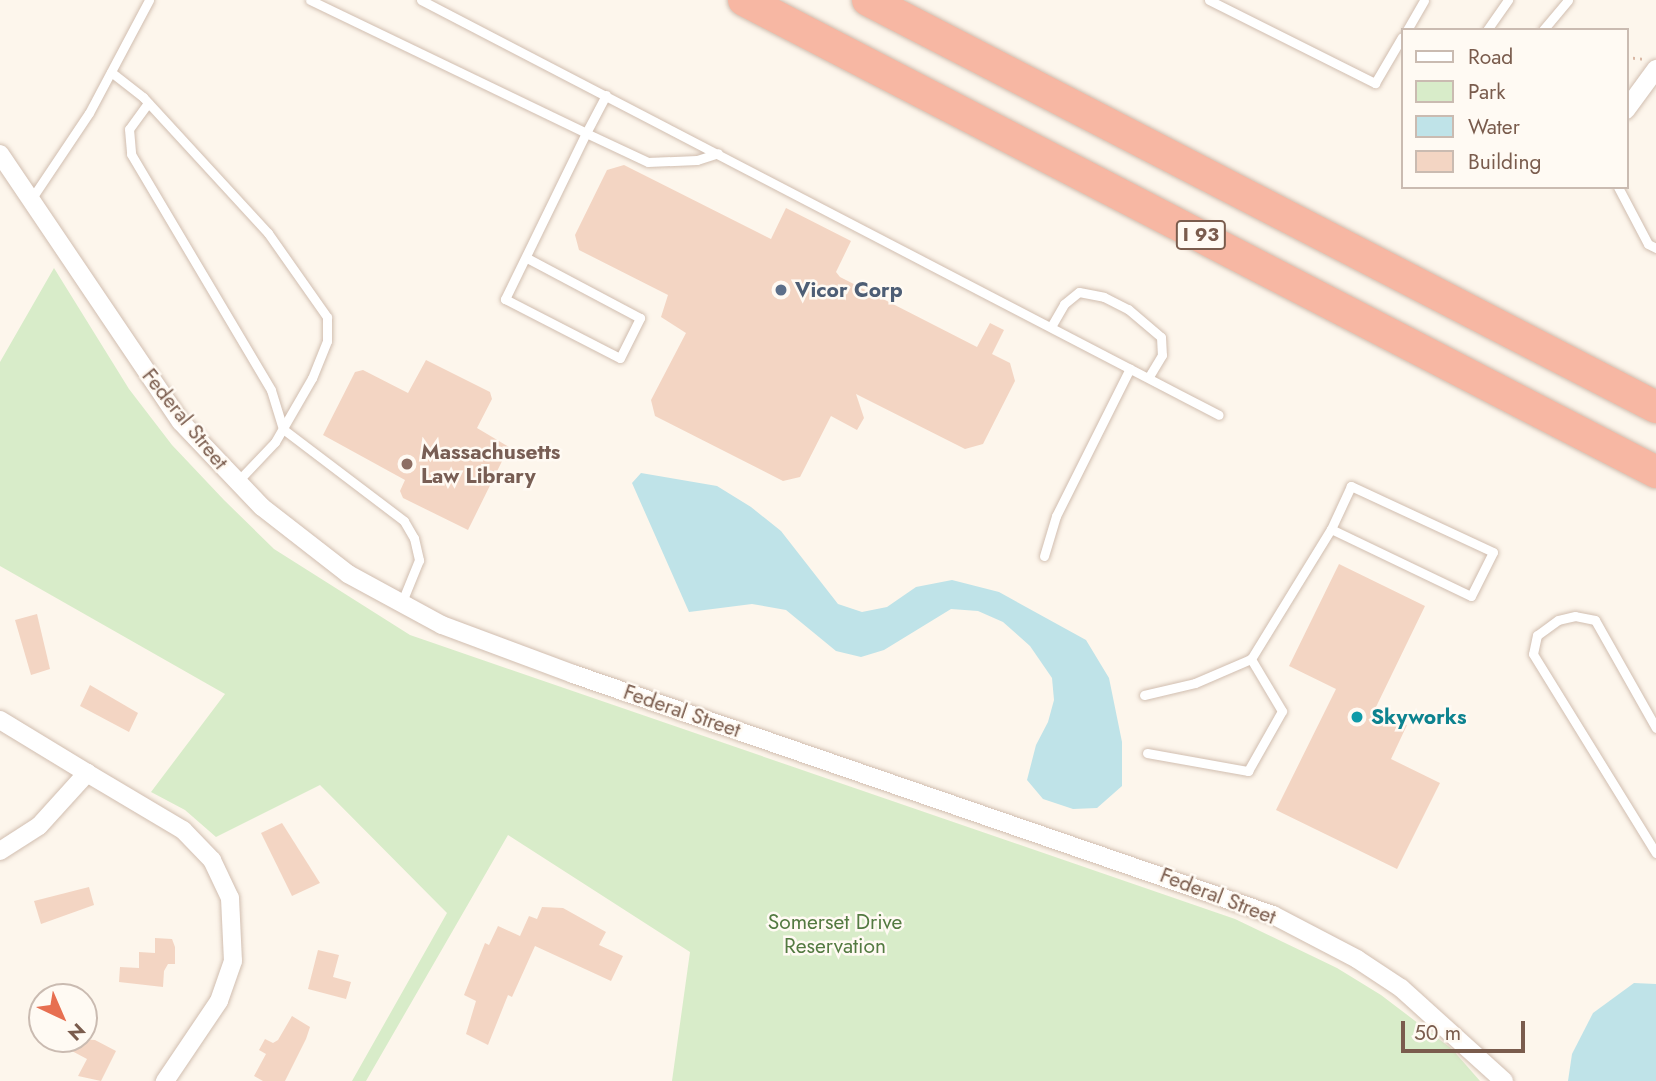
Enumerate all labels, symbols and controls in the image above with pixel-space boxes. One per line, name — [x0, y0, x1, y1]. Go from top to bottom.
legend — [1400, 28, 1628, 189]
text: Road — [1468, 42, 1513, 72]
text: Park — [1468, 77, 1505, 107]
text: Water — [1468, 112, 1520, 142]
text: Building — [1468, 147, 1541, 177]
road number: I 93 — [1175, 219, 1227, 250]
place label: Vicor Corp — [795, 277, 903, 303]
marker: Vicor Corp — [773, 282, 789, 298]
street label: Federal Street — [137, 364, 233, 474]
place label: Massachusetts Law Library — [421, 439, 560, 489]
marker: Massachusetts Law Library — [399, 456, 415, 472]
street label: Federal Street — [620, 679, 744, 743]
place label: Skyworks — [1371, 704, 1467, 730]
marker: Skyworks — [1349, 709, 1365, 725]
street label: Federal Street — [1157, 862, 1279, 930]
park label: Somerset Drive Reservation — [768, 909, 902, 959]
north arrow — [28, 983, 98, 1053]
scale bar — [1404, 1007, 1528, 1052]
text: N — [62, 1017, 91, 1047]
text: 50 m — [1414, 1018, 1461, 1048]

